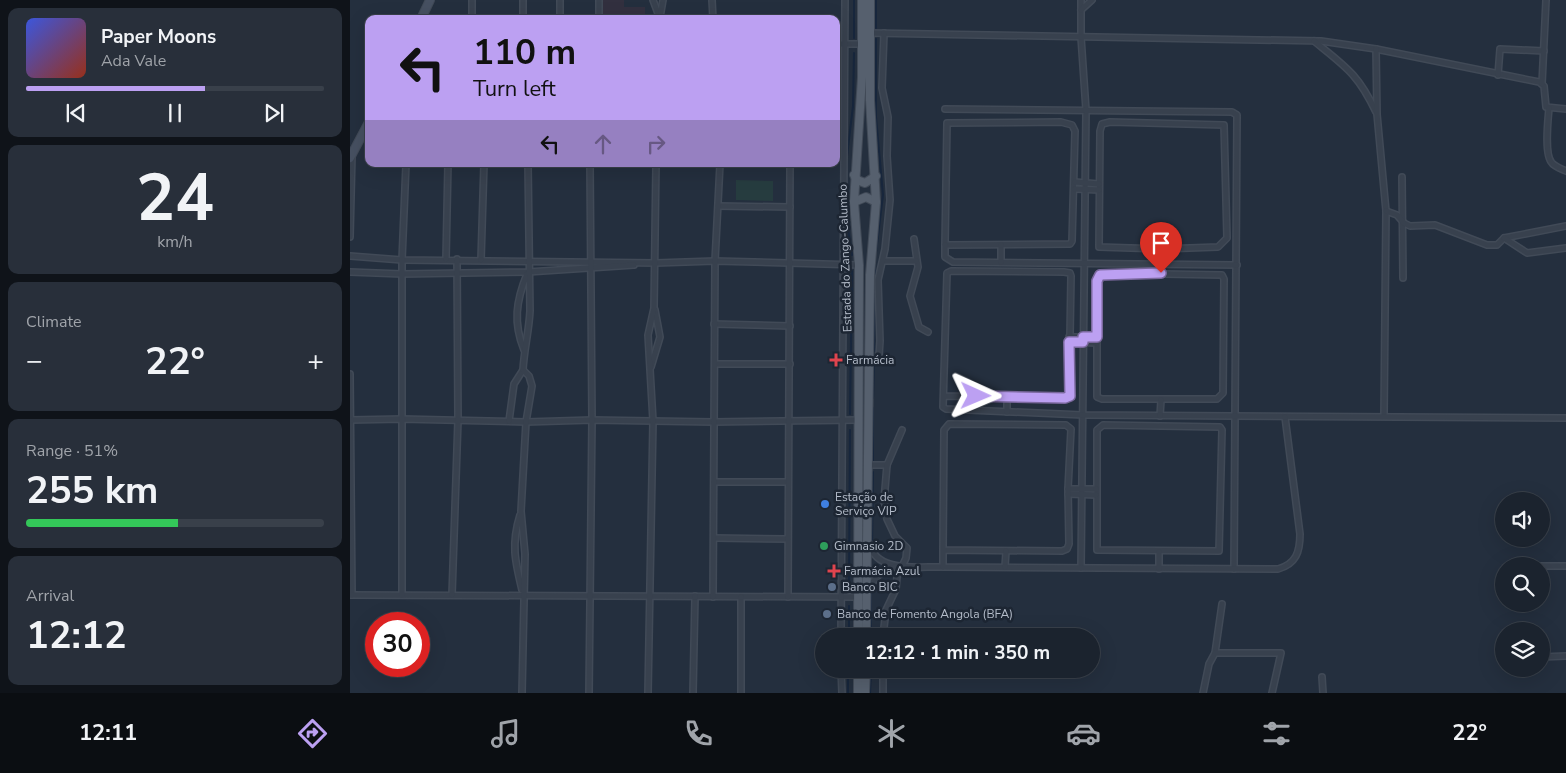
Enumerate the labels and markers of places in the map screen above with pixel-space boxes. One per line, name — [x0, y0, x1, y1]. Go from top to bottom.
pin — [1140, 222, 1182, 273]
place label: Farmácia — [846, 352, 894, 368]
marker: Farmácia — [830, 354, 842, 366]
place label: Estação de Serviço VIP — [835, 489, 897, 519]
marker: Estação de Serviço VIP — [819, 498, 831, 510]
place label: Gimnasio 2D — [834, 538, 903, 554]
marker: Gimnasio 2D — [818, 540, 830, 552]
place label: Farmácia Azul — [844, 563, 920, 579]
marker: Farmácia Azul — [828, 565, 840, 577]
place label: Banco BIC — [842, 579, 898, 595]
marker: Banco BIC — [826, 581, 838, 593]
place label: Banco de Fomento Angola (BFA) — [837, 606, 1013, 622]
marker: Banco de Fomento Angola (BFA) — [821, 608, 833, 620]

